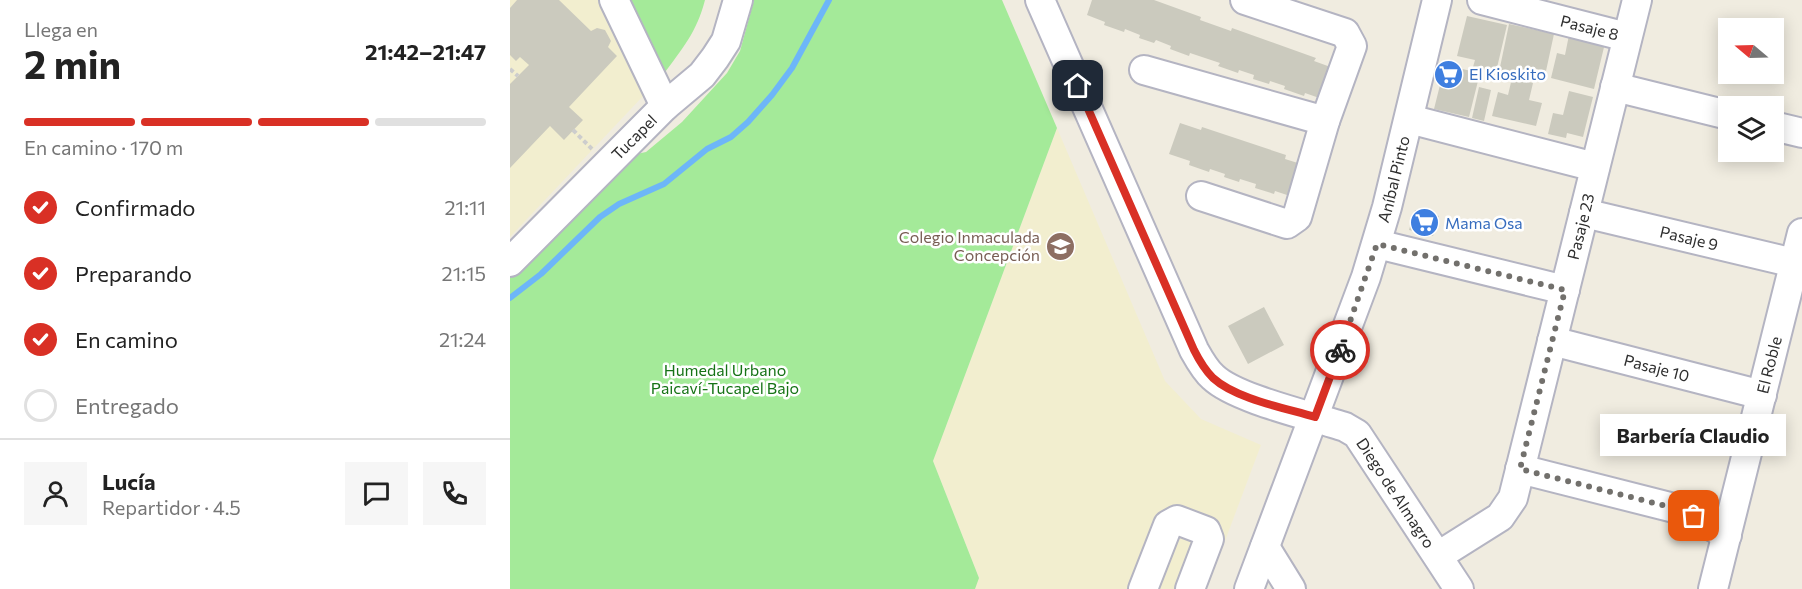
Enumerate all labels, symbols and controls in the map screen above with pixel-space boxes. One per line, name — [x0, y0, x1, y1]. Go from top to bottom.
street label: Pasaje 8 — [1559, 10, 1621, 44]
text: Llega en — [24, 17, 98, 41]
north arrow — [1718, 18, 1784, 84]
map controls — [1718, 18, 1784, 162]
text: 21:42–21:47 — [365, 38, 486, 65]
text: 2 min — [24, 39, 121, 87]
supermarket icon: El Kioskito — [1432, 58, 1464, 90]
pin — [1052, 60, 1103, 111]
place label: El Kioskito — [1469, 64, 1546, 83]
icon: home — [1061, 69, 1094, 102]
button: layers — [1718, 96, 1784, 162]
street label: Tucapel — [607, 110, 660, 163]
street label: Aníbal Pinto — [1373, 134, 1413, 225]
text: En camino · 170 m — [24, 135, 183, 159]
icon: check — [24, 191, 57, 224]
street label: Pasaje 23 — [1563, 191, 1598, 262]
text: Confirmado — [75, 194, 196, 221]
text: 21:11 — [445, 195, 486, 219]
supermarket icon: Mama Osa — [1408, 207, 1440, 239]
place label: Mama Osa — [1445, 213, 1523, 232]
street label: Pasaje 9 — [1658, 221, 1720, 254]
place label: Colegio Inmaculada Concepción — [899, 227, 1040, 264]
school or university icon: Colegio Inmaculada Concepción — [1045, 230, 1077, 262]
icon: check — [24, 257, 57, 290]
text: Preparando — [75, 260, 192, 287]
text: 21:15 — [442, 261, 486, 285]
courier — [1310, 320, 1370, 380]
icon: check — [24, 323, 57, 356]
text: En camino — [75, 326, 178, 353]
text: 21:24 — [439, 327, 486, 351]
icon: bike — [1324, 334, 1357, 367]
street label: El Roble — [1752, 334, 1785, 395]
street label: Pasaje 10 — [1622, 350, 1692, 385]
park label: Humedal Urbano Paicaví-Tucapel Bajo — [651, 360, 799, 397]
text: Entregado — [75, 392, 179, 419]
callout: Barbería Claudio — [1601, 414, 1787, 456]
text: Barbería Claudio — [1617, 423, 1769, 447]
street label: Diego de Almagro — [1353, 434, 1439, 551]
button: person — [24, 462, 87, 525]
button: chat — [345, 462, 408, 525]
button: phone — [423, 462, 486, 525]
text: Lucía — [102, 468, 156, 495]
pin — [1668, 490, 1719, 541]
text: Repartidor · 4.5 — [102, 495, 241, 519]
icon: bag — [1677, 499, 1710, 532]

